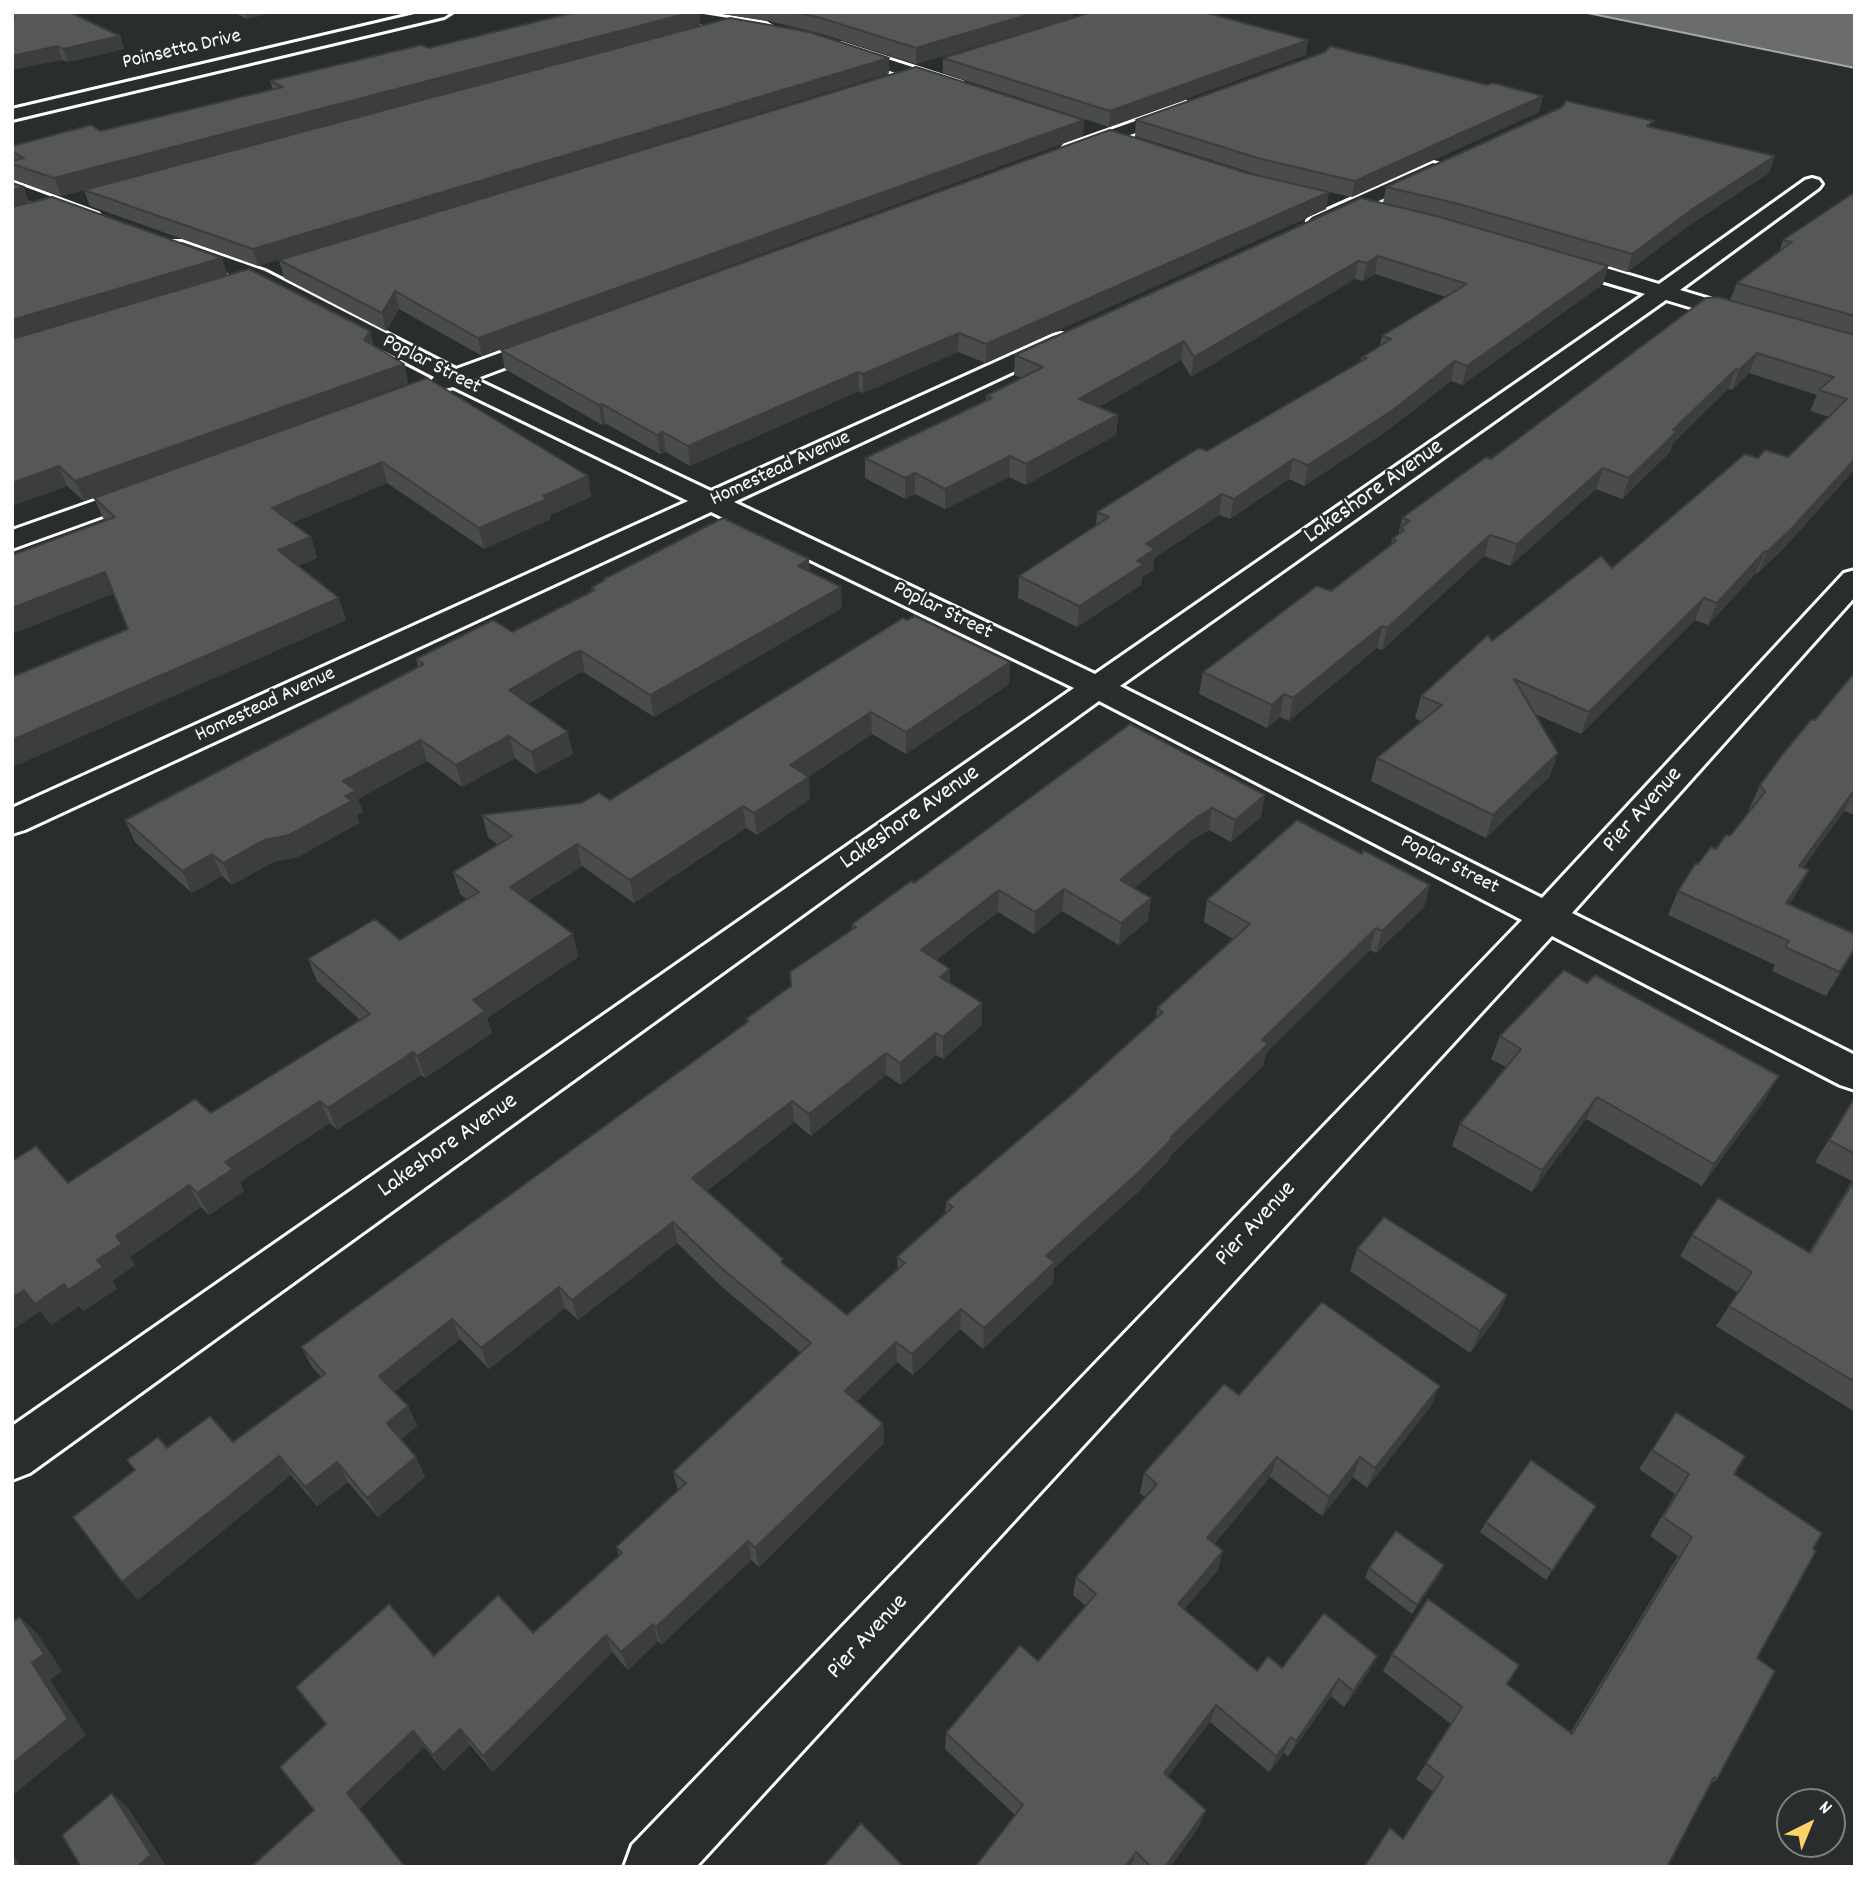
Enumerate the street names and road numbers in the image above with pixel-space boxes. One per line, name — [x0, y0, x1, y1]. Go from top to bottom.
street label: Poinsetta Drive — [120, 25, 244, 77]
street label: Poplar Street — [378, 330, 484, 402]
street label: Homestead Avenue — [707, 427, 855, 513]
street label: Lakeshore Avenue — [1300, 434, 1450, 552]
street label: Poplar Street — [888, 577, 996, 647]
street label: Homestead Avenue — [192, 663, 340, 749]
street label: Lakeshore Avenue — [836, 760, 986, 878]
street label: Pier Avenue — [1598, 762, 1690, 860]
street label: Poplar Street — [1396, 830, 1502, 902]
street label: Lakeshore Avenue — [374, 1088, 524, 1206]
street label: Pier Avenue — [1210, 1176, 1304, 1274]
street label: Pier Avenue — [822, 1589, 916, 1687]

